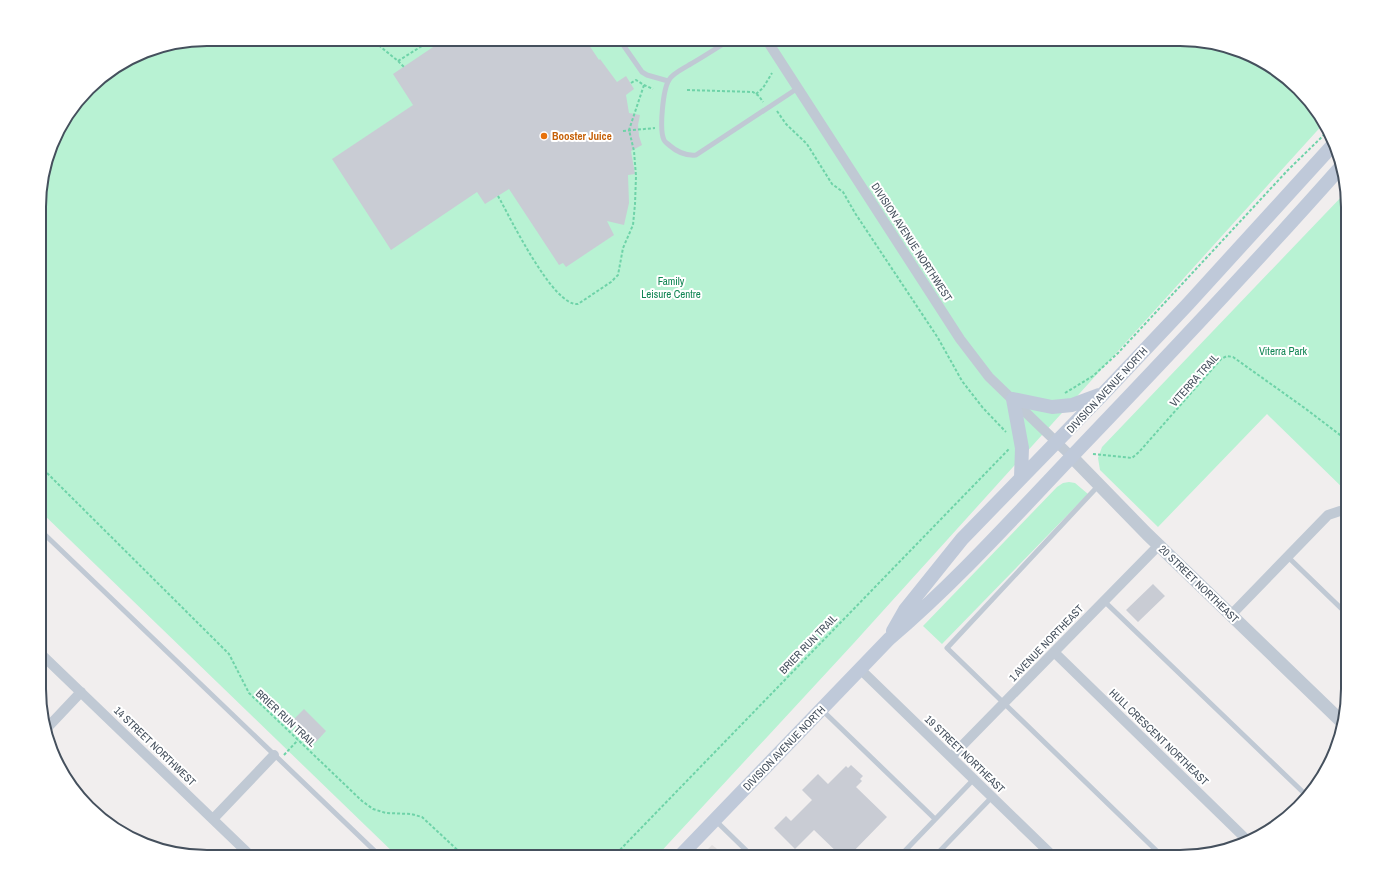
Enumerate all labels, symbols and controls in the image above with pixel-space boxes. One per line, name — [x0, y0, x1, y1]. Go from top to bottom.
place label: Booster Juice — [552, 129, 612, 143]
marker: Booster Juice — [539, 131, 549, 141]
street label: DIVISION AVENUE NORTHWEST — [868, 180, 956, 304]
park label: Family Leisure Centre — [641, 274, 701, 301]
street label: DIVISION AVENUE NORTH — [1064, 344, 1150, 436]
park label: Viterra Park — [1259, 344, 1307, 358]
street label: VITERRA TRAIL — [1167, 351, 1221, 409]
street label: 20 STREET NORTHEAST — [1156, 542, 1242, 626]
street label: 1 AVENUE NORTHEAST — [1006, 601, 1087, 684]
street label: BRIER RUN TRAIL — [776, 611, 840, 677]
street label: BRIER RUN TRAIL — [253, 686, 319, 750]
street label: HULL CRESCENT NORTHEAST — [1106, 686, 1212, 788]
street label: 14 STREET NORTHWEST — [111, 703, 199, 789]
street label: DIVISION AVENUE NORTH — [740, 703, 828, 793]
street label: 19 STREET NORTHEAST — [922, 712, 1008, 796]

